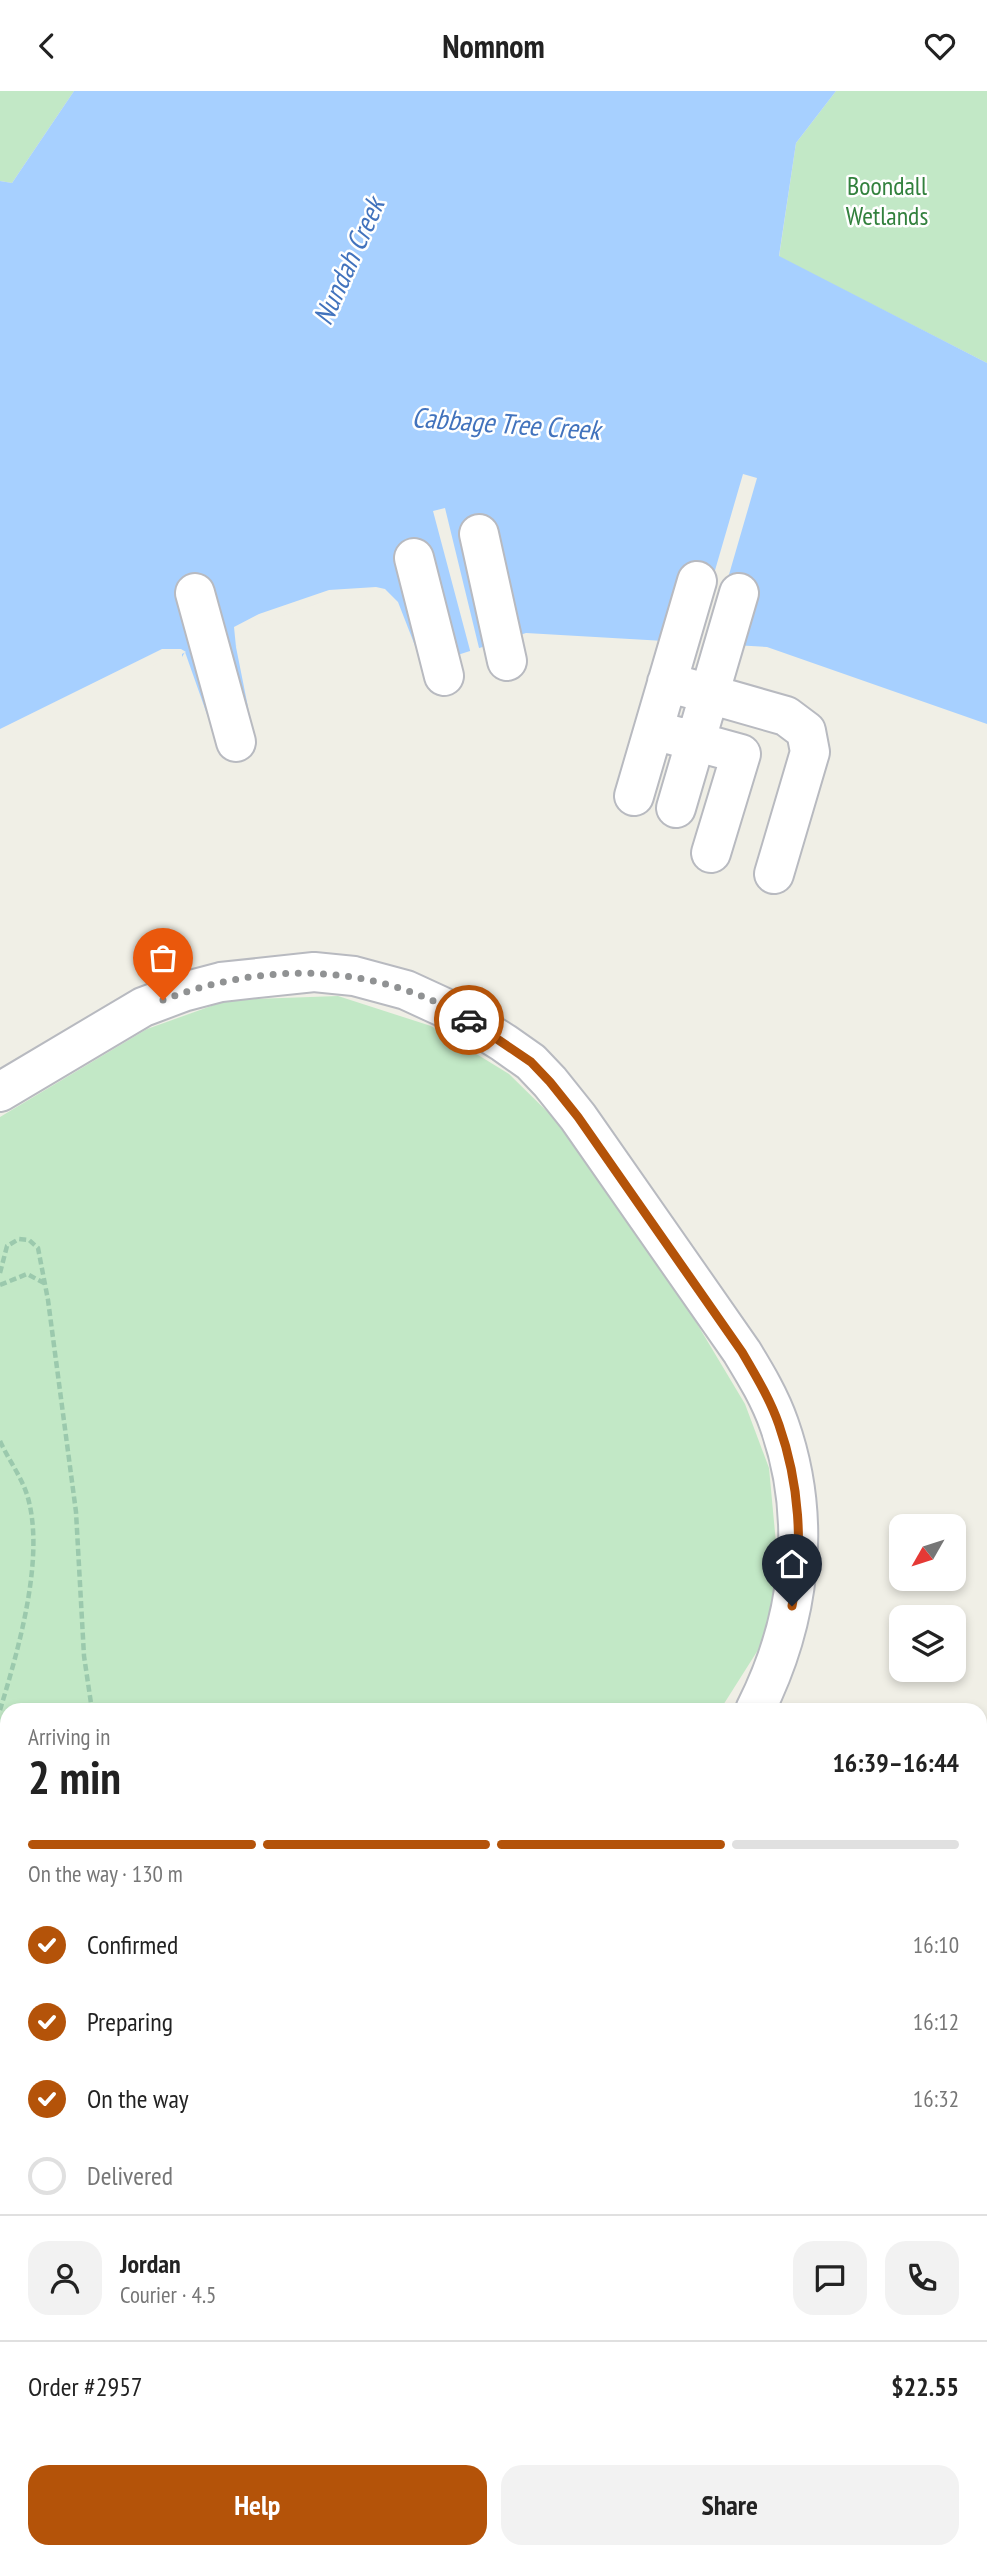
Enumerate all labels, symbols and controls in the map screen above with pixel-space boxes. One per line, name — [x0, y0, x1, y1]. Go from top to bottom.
text: Nomnom — [442, 25, 545, 67]
icon: back — [28, 27, 66, 65]
icon: heart — [921, 27, 959, 65]
park label: Boondall Wetlands — [846, 169, 928, 232]
water label: Nundah Creek — [304, 189, 394, 330]
water label: Cabbage Tree Creek — [411, 398, 604, 448]
pin — [133, 928, 193, 1000]
icon: bag — [144, 939, 182, 977]
courier — [434, 985, 504, 1055]
icon: car — [450, 1001, 488, 1039]
north arrow — [889, 1514, 966, 1591]
map controls — [889, 1514, 966, 1682]
pin — [762, 1534, 822, 1606]
icon: home — [773, 1545, 811, 1583]
button: layers — [889, 1605, 966, 1682]
text: Arriving in — [28, 1722, 110, 1751]
text: 16:39–16:44 — [832, 1746, 959, 1779]
text: 2 min — [28, 1747, 121, 1807]
text: On the way · 130 m — [28, 1859, 183, 1888]
icon: check — [28, 1926, 66, 1964]
text: Confirmed — [87, 1928, 178, 1961]
text: 16:10 — [913, 1930, 959, 1959]
icon: check — [28, 2003, 66, 2041]
text: Preparing — [87, 2005, 173, 2038]
text: 16:12 — [913, 2007, 959, 2036]
icon: check — [28, 2080, 66, 2118]
text: On the way — [87, 2082, 189, 2115]
text: 16:32 — [913, 2084, 959, 2113]
text: Delivered — [87, 2159, 173, 2192]
button: person — [28, 2241, 102, 2315]
button: chat — [793, 2241, 867, 2315]
button: phone — [885, 2241, 959, 2315]
text: Jordan — [120, 2247, 181, 2280]
text: Courier · 4.5 — [120, 2280, 216, 2309]
text: Order #2957 — [28, 2370, 143, 2403]
text: $22.55 — [891, 2370, 959, 2403]
button: Help — [28, 2465, 487, 2545]
button: Share — [501, 2465, 959, 2545]

